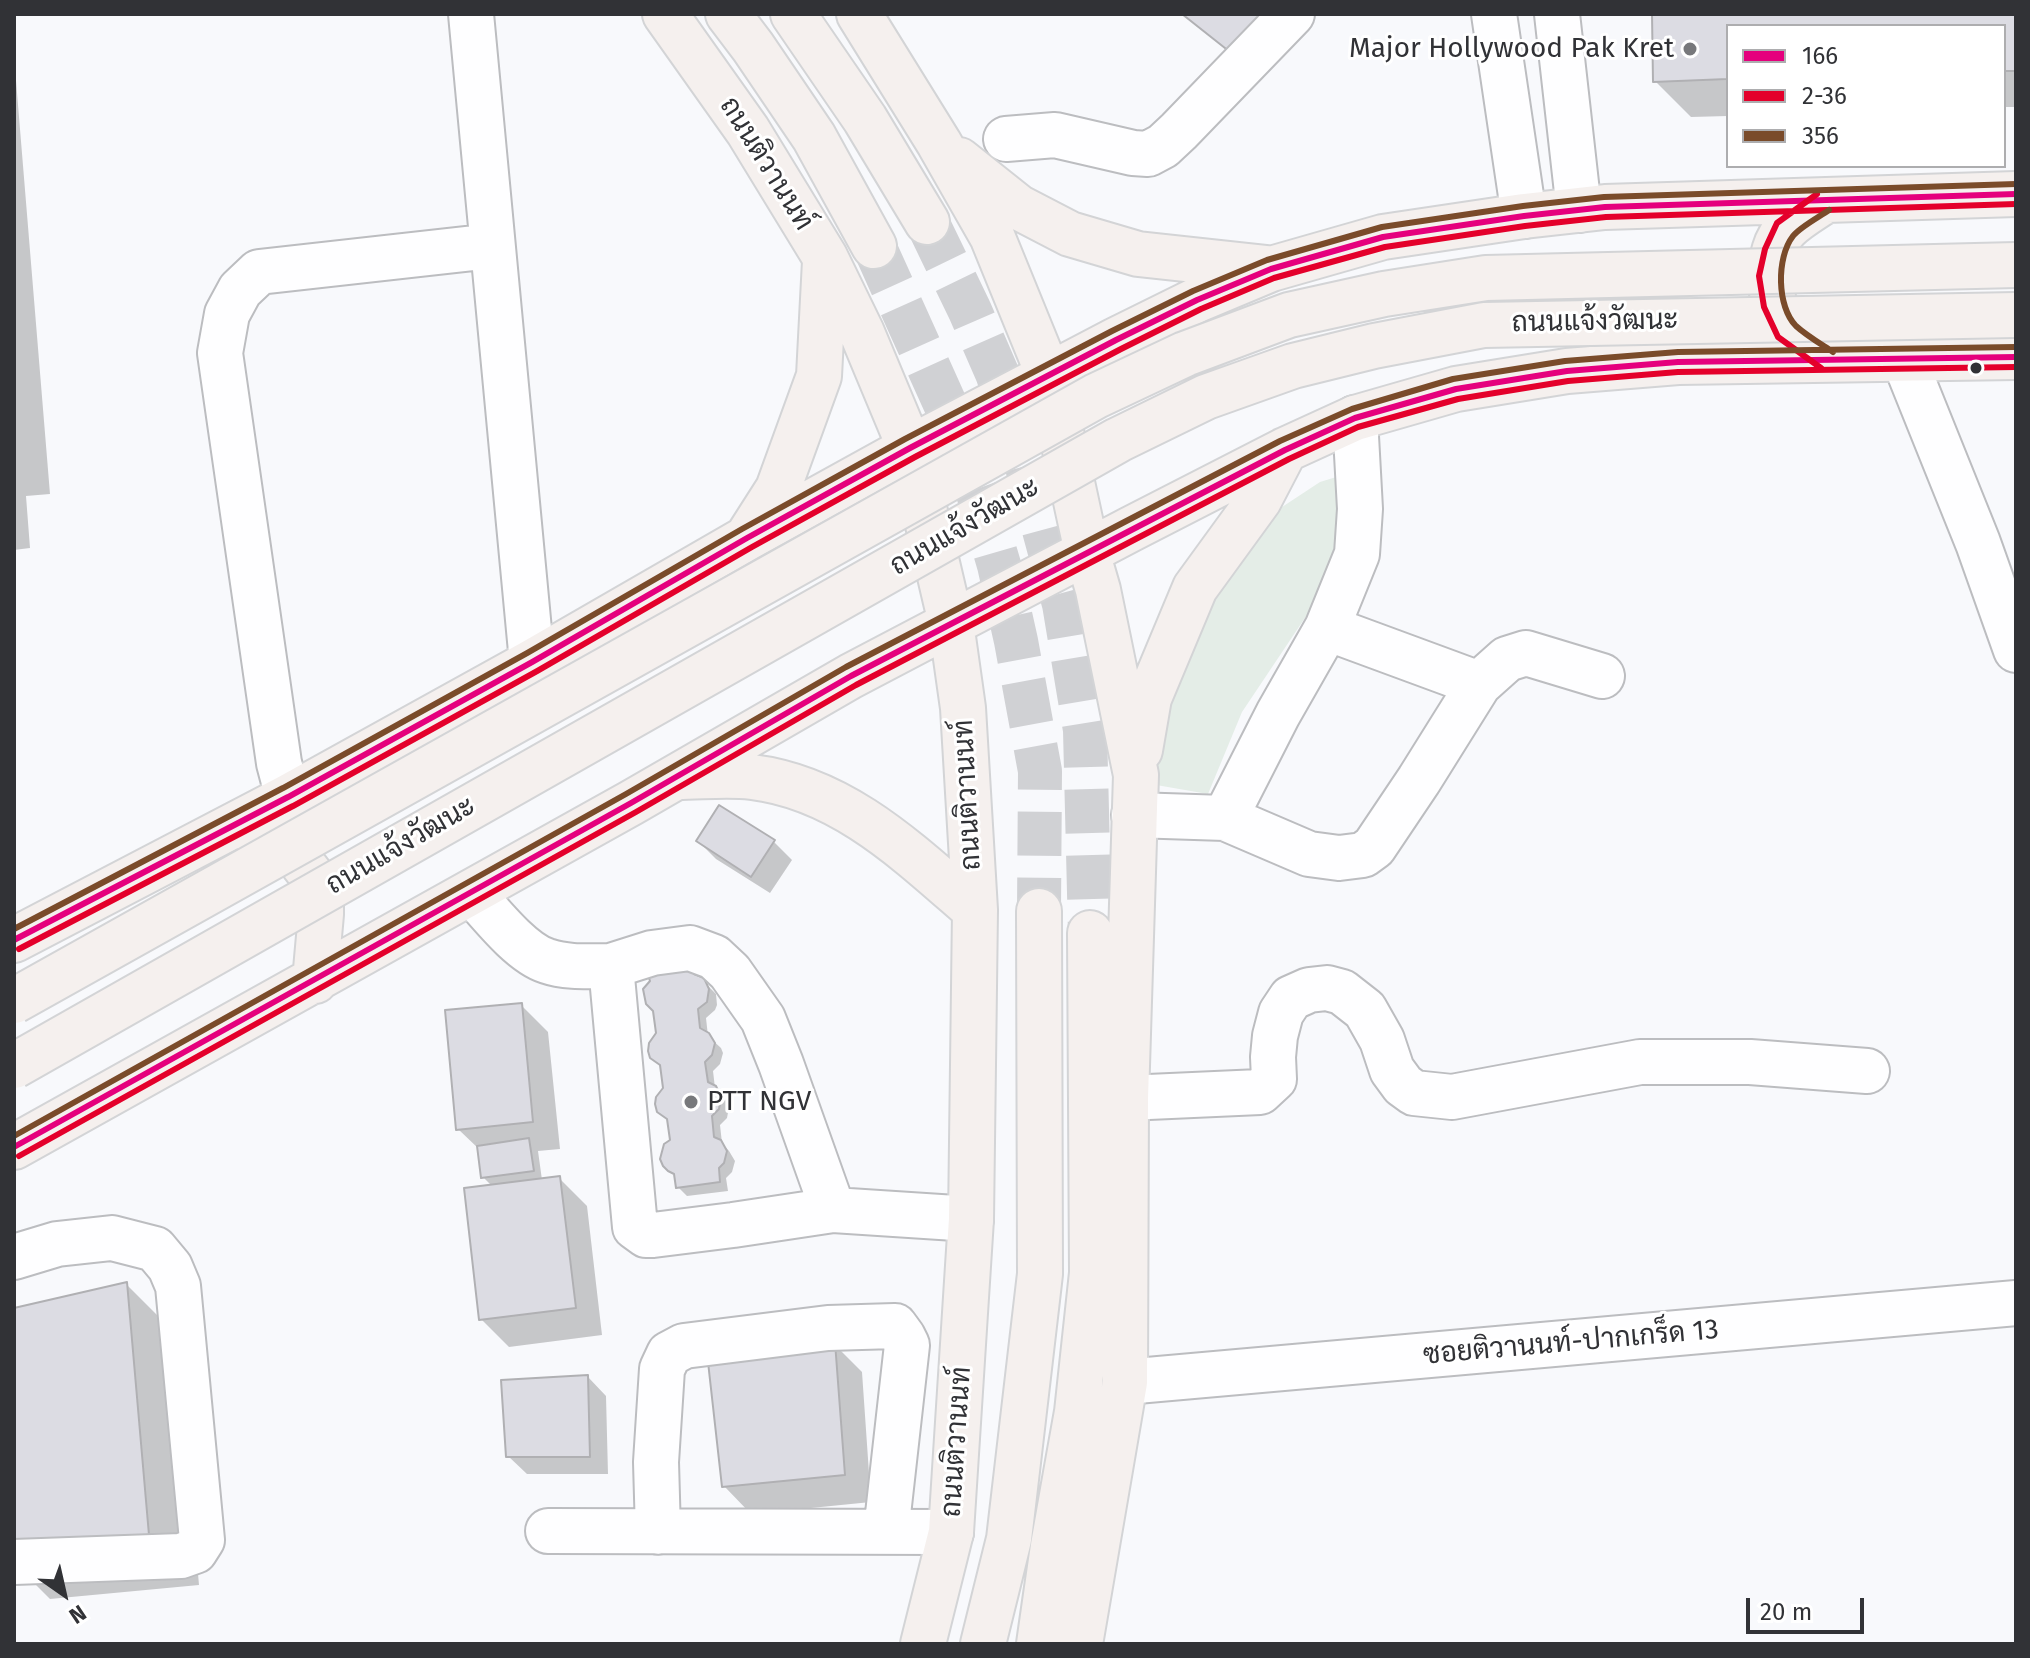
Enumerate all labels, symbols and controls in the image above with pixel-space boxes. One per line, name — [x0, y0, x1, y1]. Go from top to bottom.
legend — [1726, 24, 2006, 168]
place label: Major Hollywood Pak Kret — [1349, 32, 1674, 66]
marker: Major Hollywood Pak Kret — [1681, 40, 1699, 58]
text: 166 — [1802, 42, 1838, 70]
text: 2-36 — [1802, 82, 1847, 110]
street label: ถนนติวานนท์ — [712, 91, 820, 237]
text: 356 — [1802, 122, 1839, 150]
street label: ถนนแจ้งวัฒนะ — [1511, 304, 1679, 340]
unlabelled marker — [1968, 360, 1984, 376]
street label: ถนนแจ้งวัฒนะ — [884, 471, 1046, 583]
street label: ถนนติวานนท์ — [947, 719, 989, 871]
street label: ถนนแจ้งวัฒนะ — [320, 790, 482, 902]
place label: PTT NGV — [707, 1085, 811, 1119]
marker: PTT NGV — [682, 1093, 700, 1111]
street label: ซอยติวานนท์-ปากเกร็ด 13 — [1422, 1313, 1720, 1373]
street label: ถนนติวานนท์ — [935, 1366, 979, 1518]
north arrow — [24, 1554, 104, 1634]
scale bar — [1750, 1582, 1868, 1632]
text: 20 m — [1760, 1598, 1812, 1626]
text: N — [64, 1599, 91, 1630]

